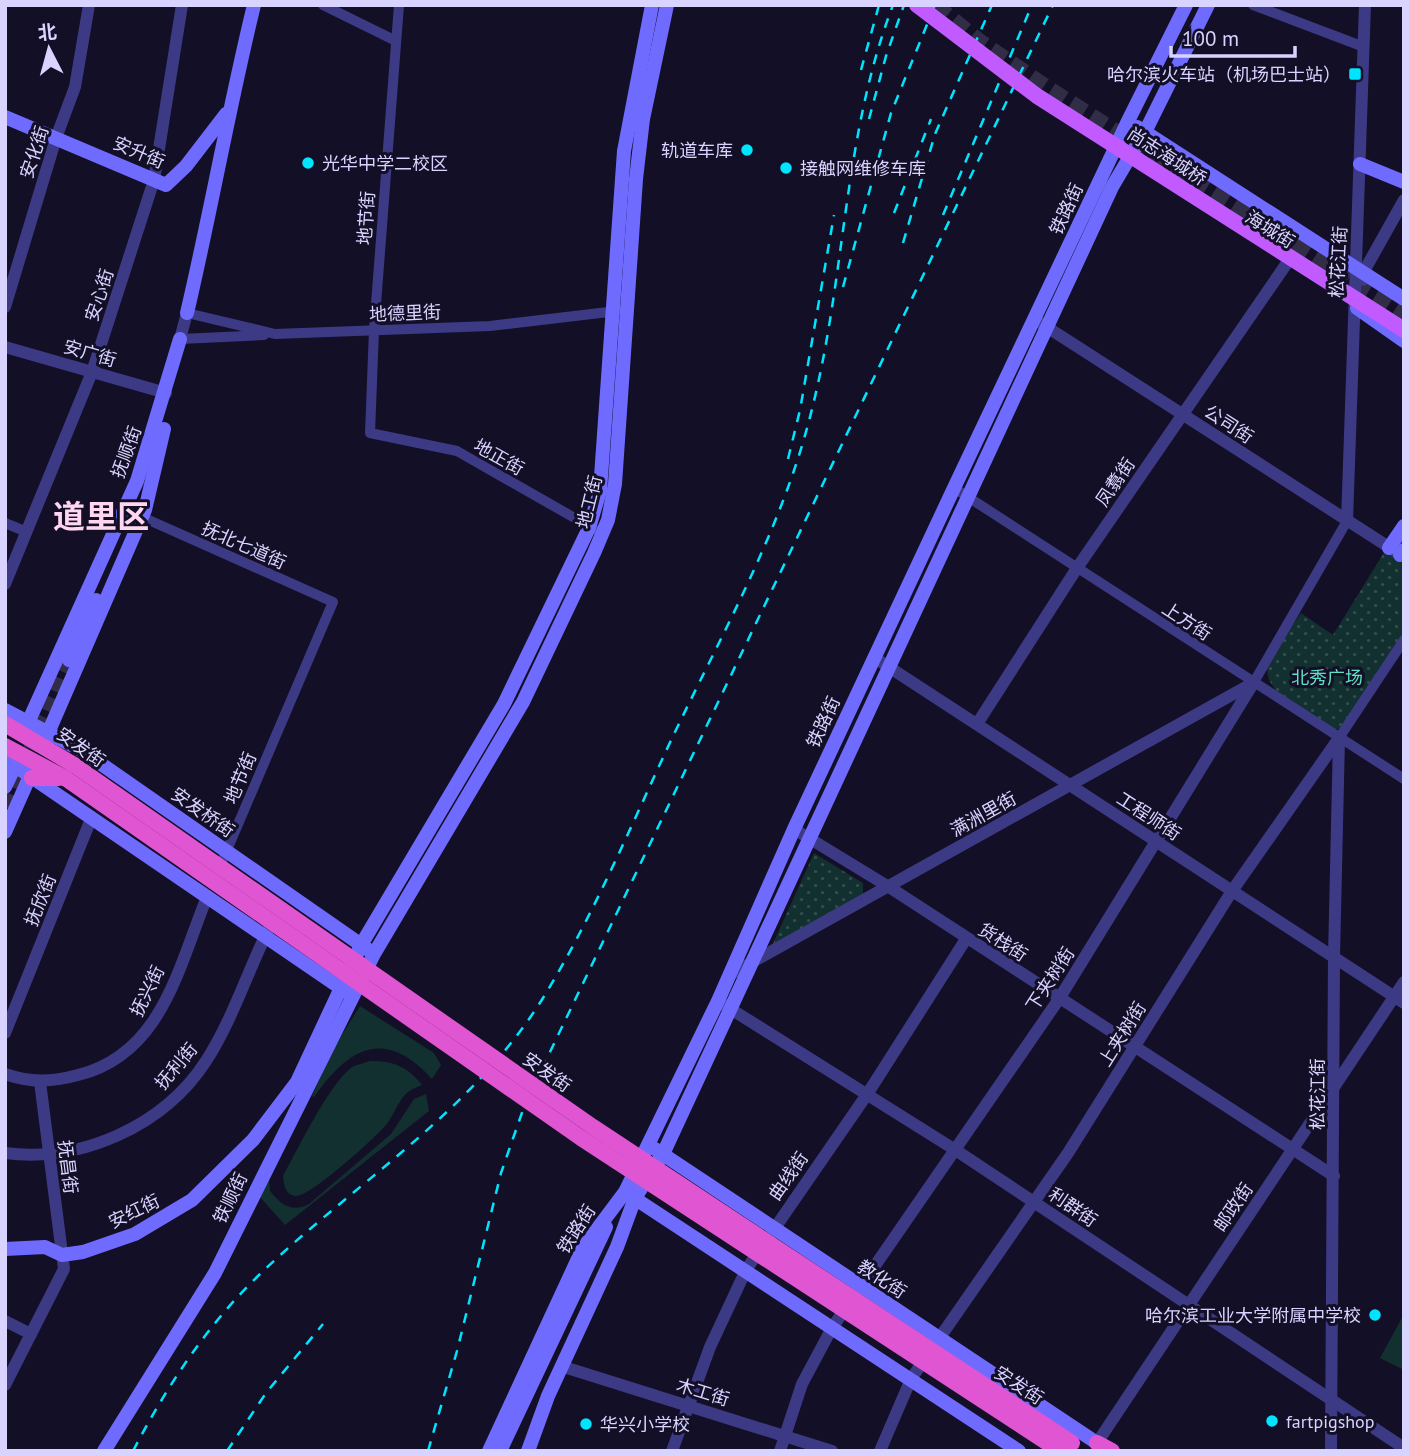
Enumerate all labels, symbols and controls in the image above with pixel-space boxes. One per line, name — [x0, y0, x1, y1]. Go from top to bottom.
north arrow — [14, 14, 84, 84]
scale bar — [1171, 14, 1295, 58]
text: 北 — [37, 19, 58, 45]
text: 100 m — [1182, 25, 1239, 52]
place label: 哈尔滨火车站（机场巴士站） — [1107, 63, 1341, 86]
marker: 哈尔滨火车站（机场巴士站） — [1347, 66, 1363, 82]
street label: 尚志海城桥 — [1123, 122, 1211, 190]
street label: 安化街 — [15, 123, 53, 181]
street label: 安升街 — [110, 131, 168, 173]
place label: 轨道车库 — [661, 139, 733, 162]
marker: 轨道车库 — [739, 142, 755, 158]
place label: 光华中学二校区 — [322, 152, 448, 175]
marker: 光华中学二校区 — [300, 155, 316, 171]
place label: 接触网维修车库 — [800, 157, 926, 180]
marker: 接触网维修车库 — [778, 160, 794, 176]
street label: 铁路街 — [1044, 180, 1088, 238]
street label: 地节街 — [353, 190, 379, 246]
street label: 海城街 — [1241, 205, 1299, 253]
street label: 松花江街 — [1325, 225, 1351, 299]
street label: 安心街 — [80, 266, 118, 324]
street label: 地德里街 — [369, 300, 441, 326]
street label: 安广街 — [61, 335, 119, 371]
street label: 公司街 — [1200, 400, 1258, 448]
street label: 抚顺街 — [106, 423, 146, 481]
street label: 地正街 — [470, 434, 528, 480]
street label: 凤翥街 — [1090, 453, 1140, 511]
street label: 地工街 — [571, 473, 607, 531]
district label: 道里区 — [53, 495, 149, 537]
street label: 抚北七道街 — [198, 516, 290, 574]
street label: 上方街 — [1158, 597, 1216, 645]
park label: 北秀广场 — [1291, 666, 1363, 689]
street label: 铁路街 — [801, 693, 845, 751]
street label: 安发街 — [52, 722, 110, 772]
street label: 地节街 — [219, 749, 261, 807]
street label: 安发桥街 — [167, 782, 239, 842]
street label: 满洲里街 — [946, 786, 1020, 842]
street label: 工程师街 — [1113, 787, 1185, 845]
street label: 抚欣街 — [19, 871, 61, 929]
street label: 货栈街 — [974, 918, 1032, 966]
street label: 下夹树街 — [1021, 943, 1079, 1015]
street label: 抚兴街 — [125, 962, 169, 1020]
street label: 上夹树街 — [1093, 997, 1151, 1071]
street label: 抚利街 — [150, 1038, 202, 1094]
street label: 安发街 — [518, 1047, 576, 1097]
street label: 松花江街 — [1306, 1058, 1329, 1130]
street label: 抚昌街 — [53, 1139, 83, 1195]
street label: 曲线街 — [763, 1147, 813, 1205]
street label: 铁顺街 — [208, 1169, 252, 1227]
street label: 邮政街 — [1208, 1178, 1258, 1236]
street label: 利群街 — [1044, 1182, 1102, 1232]
street label: 安红街 — [105, 1189, 163, 1233]
street label: 铁路街 — [552, 1200, 600, 1258]
street label: 教化街 — [853, 1255, 911, 1303]
place label: 哈尔滨工业大学附属中学校 — [1145, 1304, 1361, 1327]
marker: 哈尔滨工业大学附属中学校 — [1367, 1307, 1383, 1323]
street label: 安发街 — [990, 1361, 1048, 1409]
street label: 木工街 — [674, 1373, 732, 1411]
place label: fartpigshop — [1286, 1410, 1374, 1433]
place label: 华兴小学校 — [600, 1413, 690, 1436]
marker: fartpigshop — [1264, 1413, 1280, 1429]
marker: 华兴小学校 — [578, 1416, 594, 1432]

